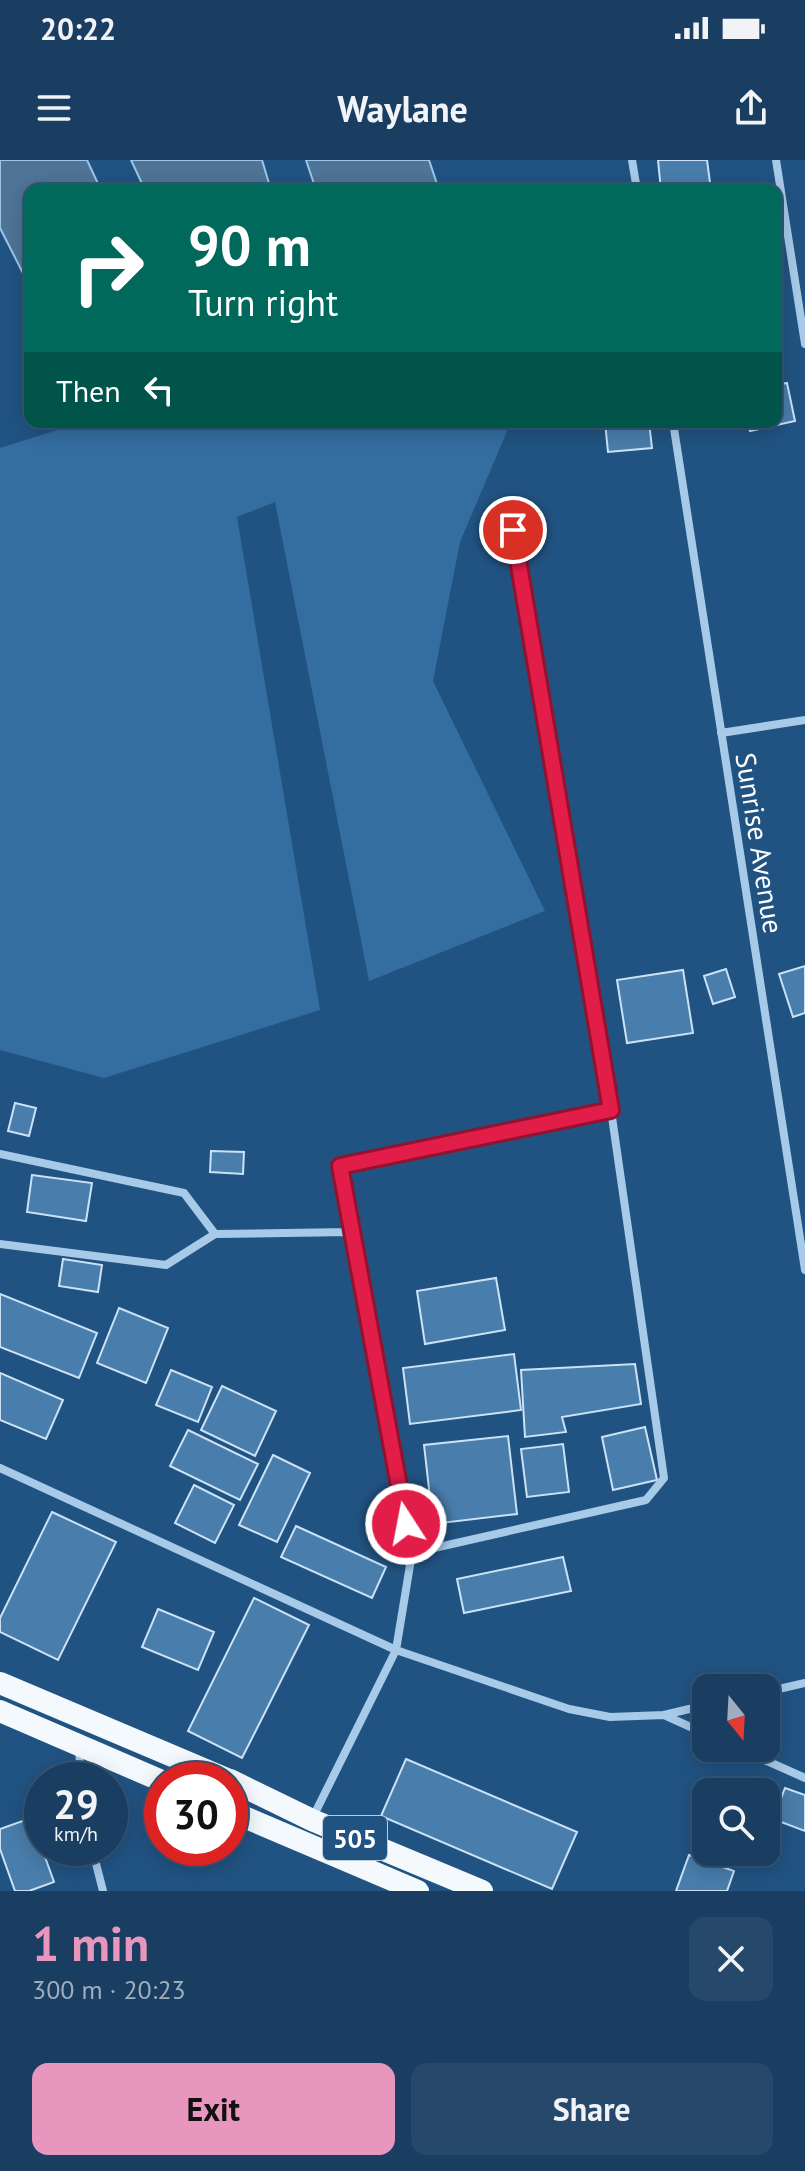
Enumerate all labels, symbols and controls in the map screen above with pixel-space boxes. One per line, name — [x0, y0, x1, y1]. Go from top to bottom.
text: 20:22 — [40, 9, 116, 48]
text: Waylane — [337, 85, 468, 132]
icon: menu — [32, 86, 76, 130]
icon: share — [729, 86, 773, 130]
text: 90 m — [188, 209, 311, 281]
icon: right — [56, 216, 160, 320]
text: Turn right — [188, 279, 338, 326]
icon: left — [137, 368, 181, 412]
text: Then — [56, 371, 121, 410]
pin — [479, 496, 547, 564]
icon: arrive — [491, 508, 535, 552]
street label: Sunrise Avenue — [727, 750, 793, 936]
position arrow — [364, 1482, 448, 1566]
north arrow — [692, 1674, 780, 1762]
map controls — [692, 1674, 780, 1866]
speed limit sign: 30 — [144, 1762, 248, 1866]
text: 29 — [53, 1778, 99, 1830]
button: search — [692, 1778, 780, 1866]
road number: 505 — [323, 1816, 387, 1860]
text: km/h — [54, 1821, 98, 1847]
text: 1 min — [32, 1912, 149, 1974]
button: close — [689, 1917, 773, 2001]
text: 300 m · 20:23 — [32, 1973, 186, 2006]
button: Exit — [32, 2063, 395, 2155]
button: Share — [411, 2063, 773, 2155]

